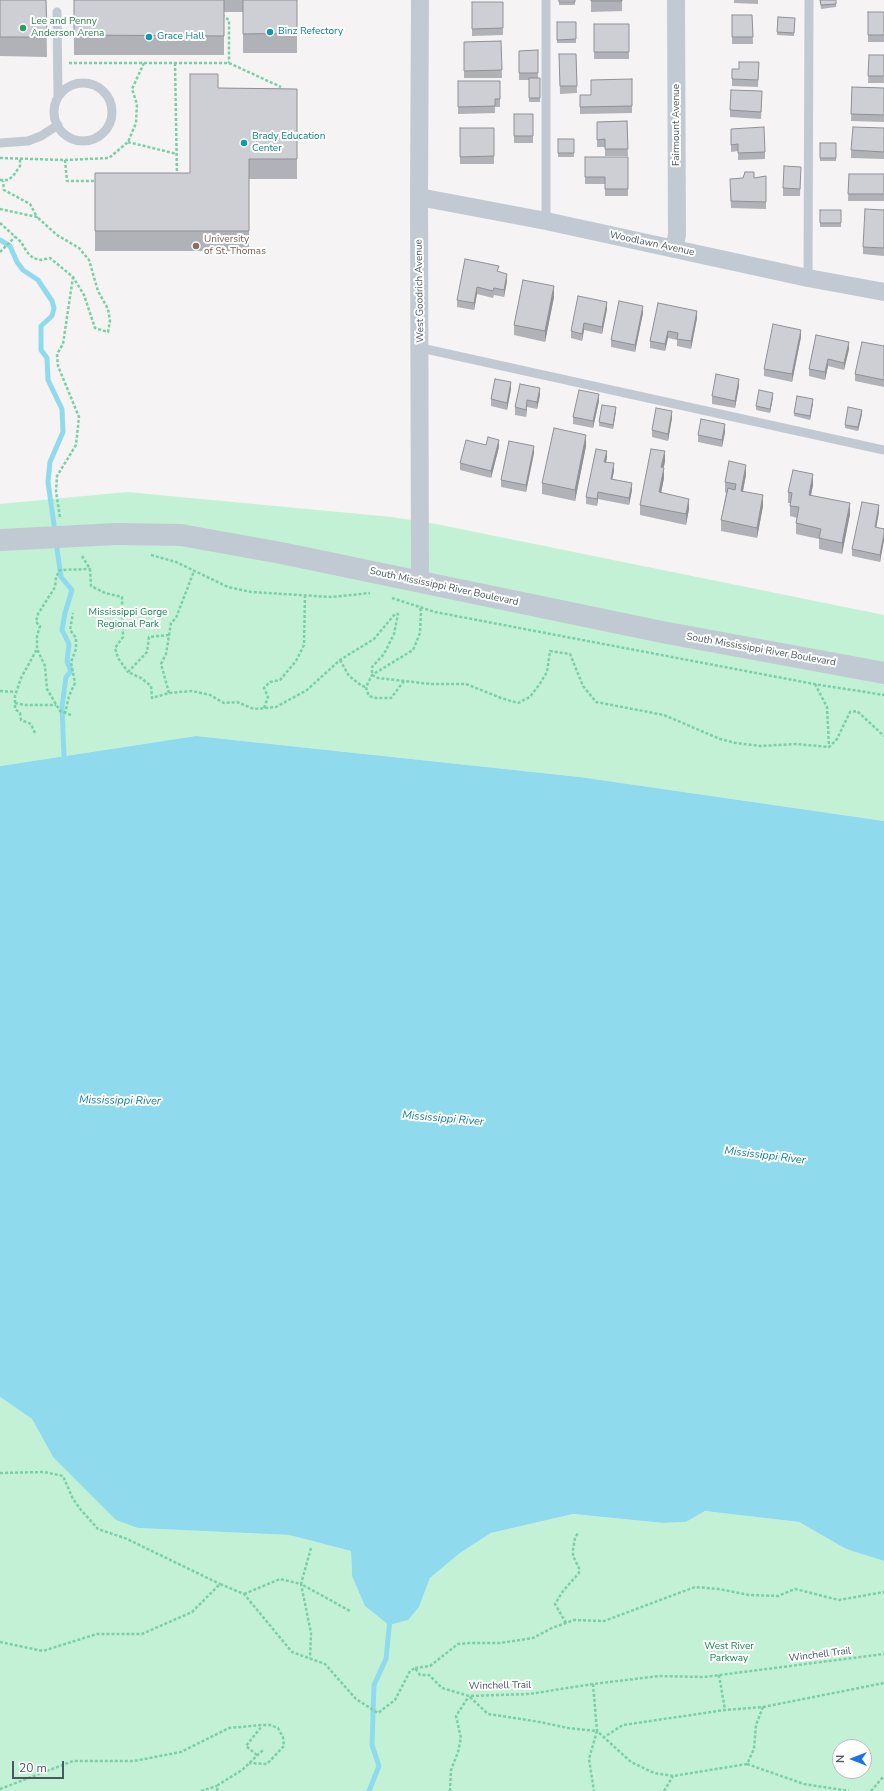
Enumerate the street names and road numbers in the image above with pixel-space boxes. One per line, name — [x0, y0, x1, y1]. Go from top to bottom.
street label: Fairmount Avenue — [671, 84, 683, 166]
street label: Woodlawn Avenue — [609, 229, 695, 259]
street label: West Goodrich Avenue — [413, 239, 427, 343]
street label: South Mississippi River Boulevard — [369, 565, 519, 609]
street label: South Mississippi River Boulevard — [685, 631, 837, 669]
street label: Winchell Trail — [788, 1645, 852, 1665]
street label: Winchell Trail — [469, 1679, 531, 1693]

